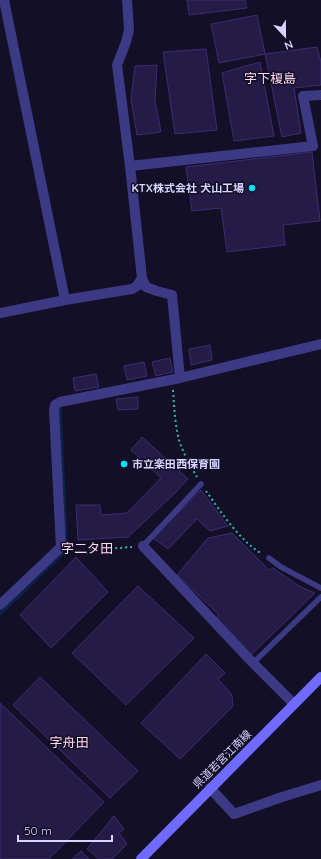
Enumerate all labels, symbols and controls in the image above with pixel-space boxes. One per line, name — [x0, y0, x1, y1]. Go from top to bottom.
north arrow — [265, 16, 305, 56]
text: N — [282, 37, 295, 53]
district label: 字下榎島 — [244, 70, 296, 86]
place label: KTX株式会社 犬山工場 — [132, 181, 244, 195]
marker: KTX株式会社 犬山工場 — [247, 183, 257, 193]
place label: 市立楽田西保育園 — [132, 457, 220, 471]
marker: 市立楽田西保育園 — [119, 459, 129, 469]
district label: 字二タ田 — [61, 540, 113, 556]
street label: 県道若宮江南線 — [190, 727, 254, 791]
district label: 字舟田 — [49, 734, 89, 750]
scale bar — [18, 817, 112, 843]
text: 50 m — [24, 823, 52, 838]

